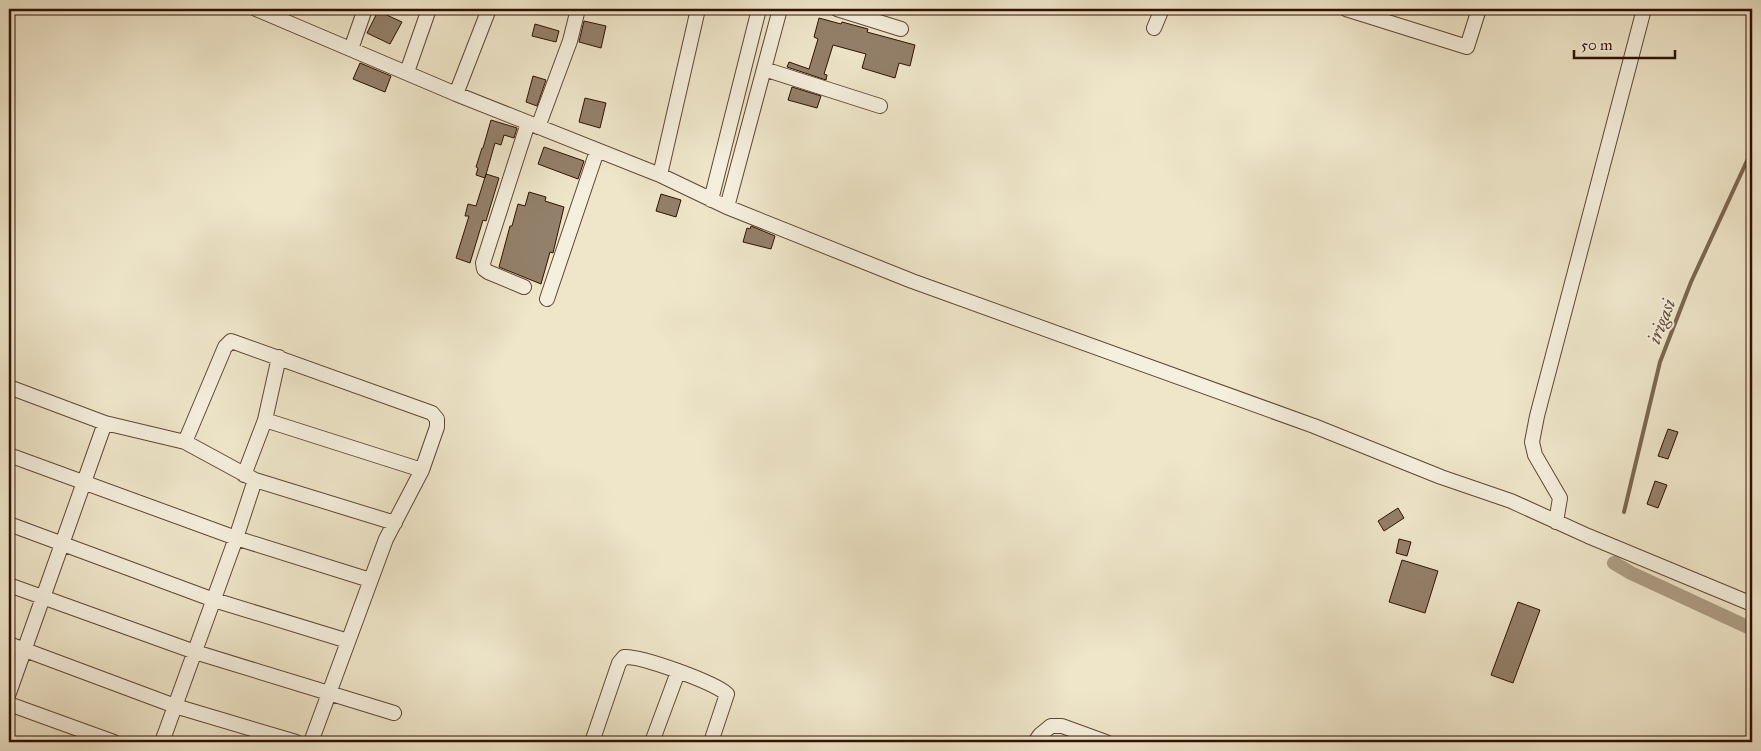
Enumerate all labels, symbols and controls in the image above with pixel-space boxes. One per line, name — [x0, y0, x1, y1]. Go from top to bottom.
scale bar — [1574, 28, 1675, 60]
text: 50 m — [1581, 36, 1613, 54]
water label: irigasi — [1642, 295, 1681, 347]

